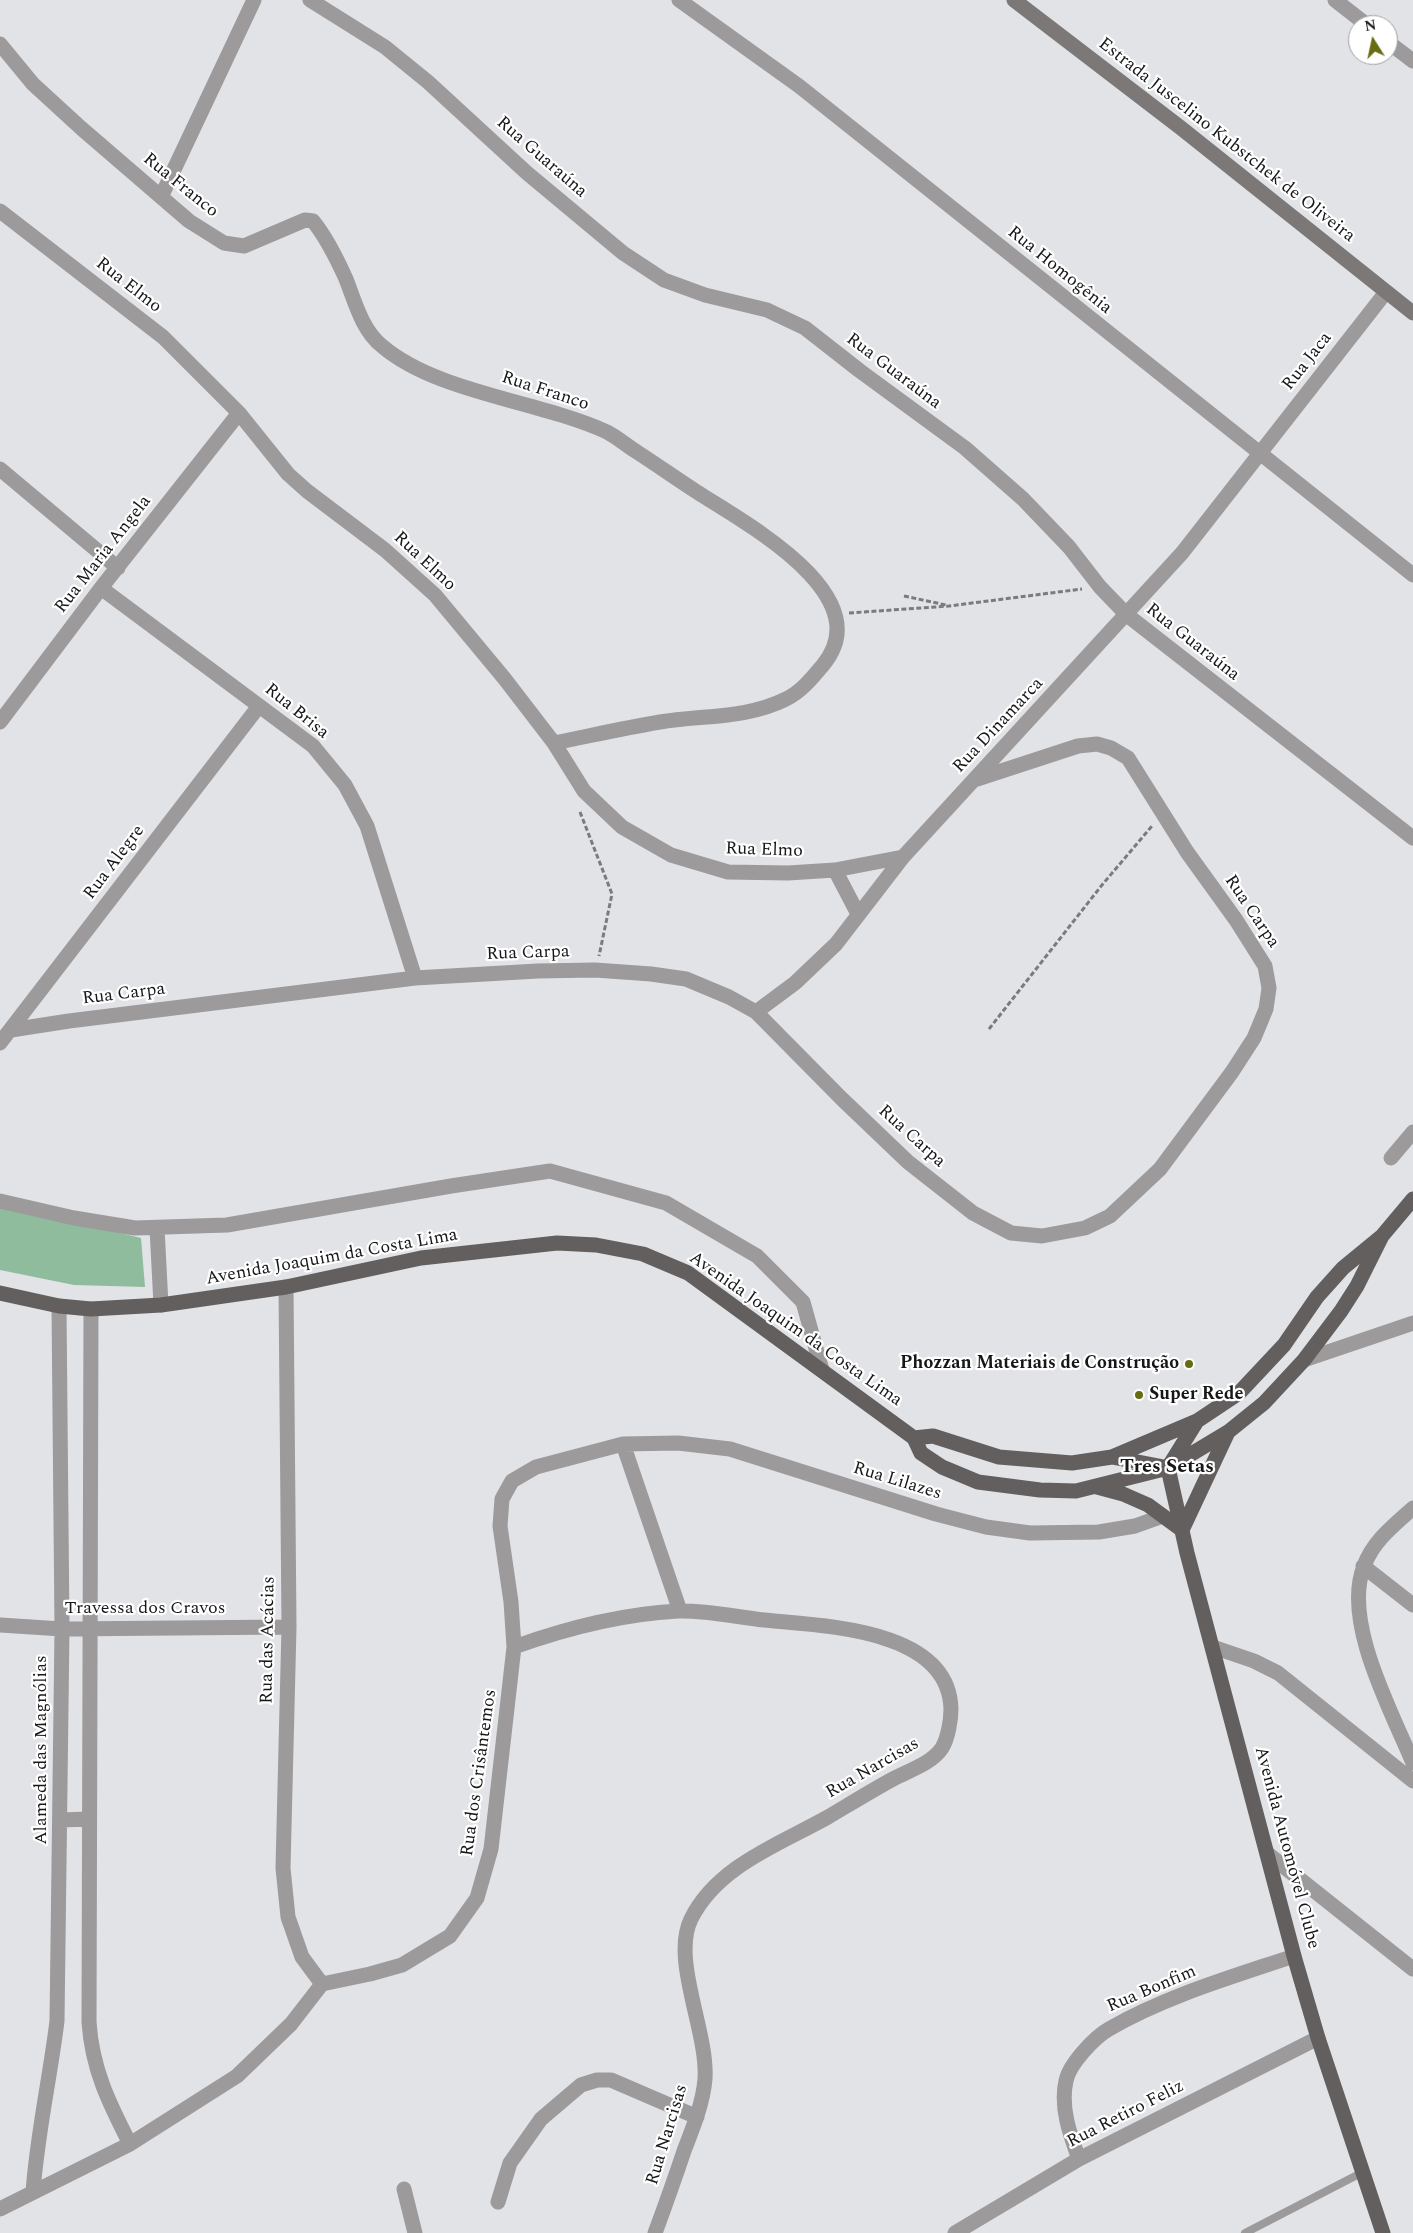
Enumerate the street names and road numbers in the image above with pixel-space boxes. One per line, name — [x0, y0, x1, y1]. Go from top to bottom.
street label: Estrada Juscelino Kubstchek de Oliveira — [1093, 34, 1359, 248]
street label: Rua Guaraúna — [491, 113, 591, 203]
street label: Rua Franco — [138, 149, 222, 223]
street label: Rua Homogênia — [1002, 222, 1116, 320]
street label: Rua Elmo — [91, 254, 165, 318]
street label: Rua Guaraúna — [841, 329, 945, 415]
street label: Rua Jaca — [1279, 329, 1337, 395]
street label: Rua Franco — [499, 368, 591, 416]
street label: Rua Maria Angela — [51, 492, 157, 618]
street label: Rua Elmo — [388, 528, 460, 596]
street label: Rua Guaraúna — [1141, 600, 1243, 686]
street label: Rua Dinamarca — [949, 674, 1049, 778]
street label: Rua Brisa — [259, 680, 333, 744]
street label: Rua Alegre — [80, 821, 150, 905]
street label: Rua Elmo — [725, 839, 803, 863]
street label: Rua Carpa — [1219, 871, 1283, 953]
street label: Rua Carpa — [486, 942, 570, 966]
street label: Rua Carpa — [81, 979, 167, 1011]
street label: Rua Carpa — [873, 1101, 949, 1173]
street label: Avenida Joaquim da Costa Lima — [204, 1225, 460, 1291]
street label: Avenida Joaquim da Costa Lima — [684, 1248, 906, 1412]
street label: Rua Lilazes — [850, 1458, 944, 1506]
street label: Rua das Acácias — [257, 1576, 281, 1704]
street label: Travessa dos Cravos — [64, 1598, 226, 1620]
street label: Alameda das Magnólias — [31, 1655, 53, 1845]
street label: Rua dos Crisântemos — [458, 1688, 502, 1858]
street label: Rua Narcisas — [823, 1734, 923, 1804]
street label: Avenida Automóvel Clube — [1249, 1744, 1323, 1952]
street label: Rua Bonfim — [1104, 1962, 1200, 2018]
street label: Rua Retiro Feliz — [1064, 2076, 1188, 2154]
street label: Rua Narcisas — [642, 2082, 694, 2188]

